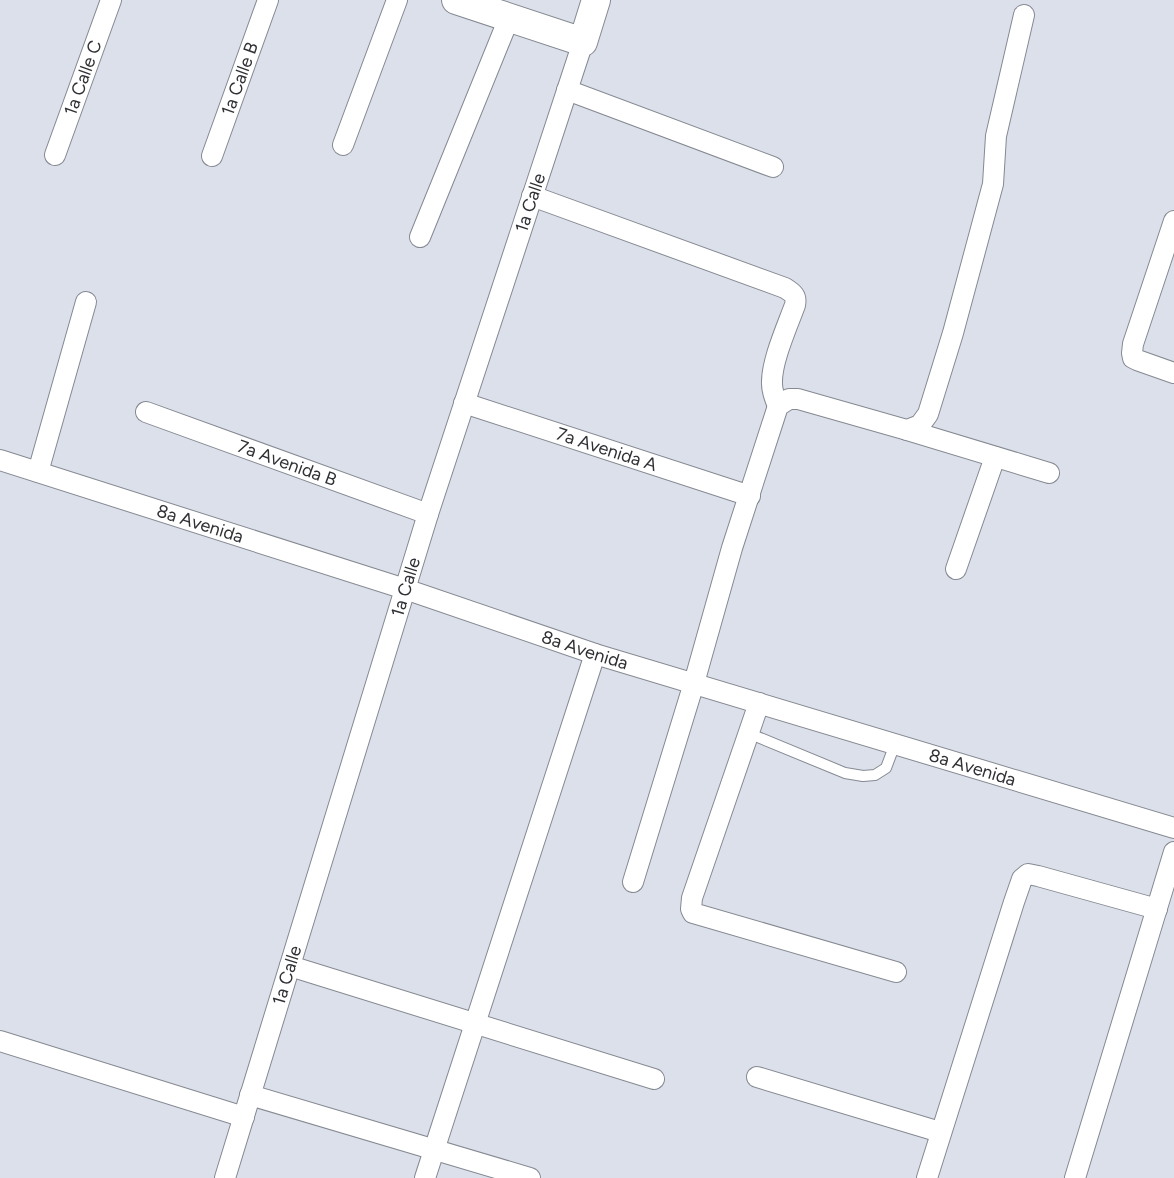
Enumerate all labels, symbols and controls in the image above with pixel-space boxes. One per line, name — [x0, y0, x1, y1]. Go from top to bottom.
street label: 1a Calle C — [59, 37, 107, 119]
street label: 1a Calle B — [216, 39, 263, 119]
street label: 1a Calle — [510, 170, 550, 235]
street label: 7a Avenida A — [553, 423, 660, 476]
street label: 7a Avenida B — [235, 435, 340, 491]
street label: 8a Avenida — [154, 500, 246, 548]
street label: 1a Calle — [386, 554, 425, 619]
street label: 8a Avenida — [539, 626, 631, 674]
street label: 8a Avenida — [926, 744, 1019, 791]
street label: 1a Calle — [268, 943, 306, 1008]

